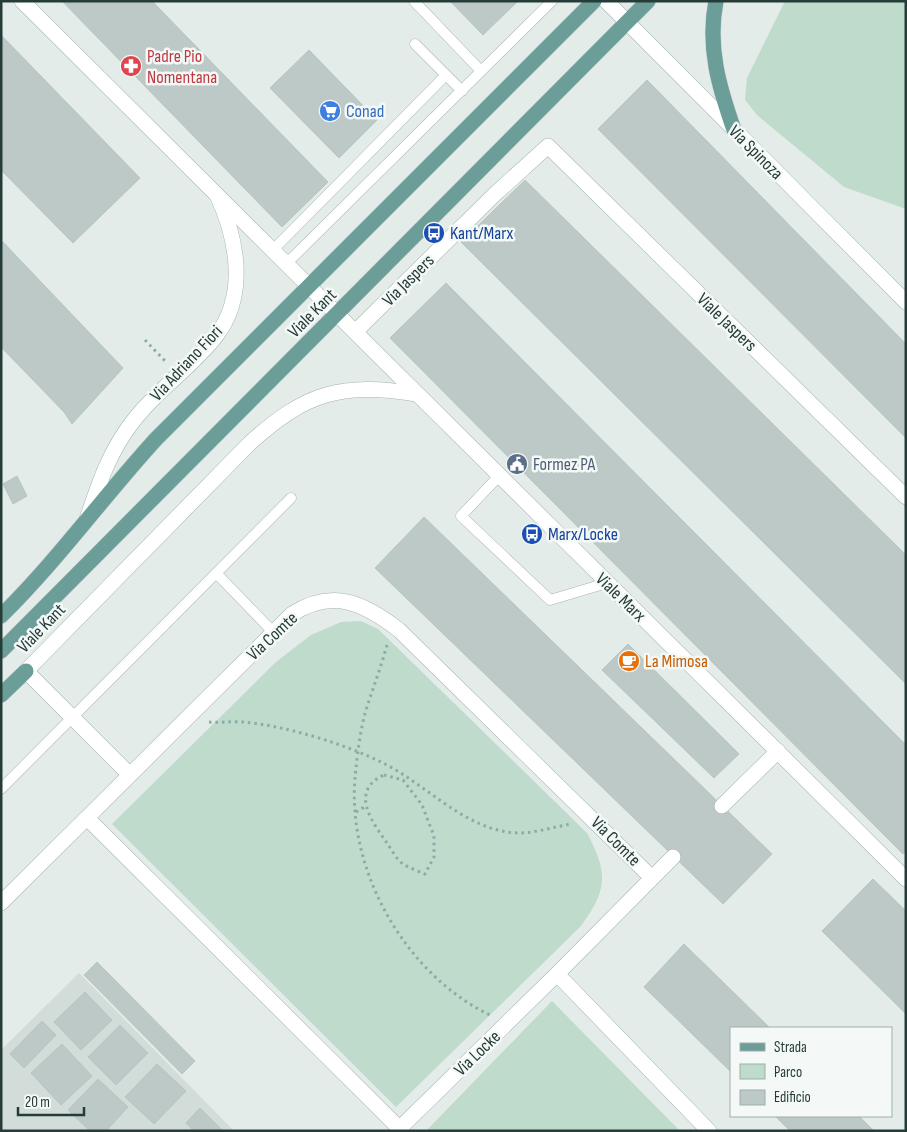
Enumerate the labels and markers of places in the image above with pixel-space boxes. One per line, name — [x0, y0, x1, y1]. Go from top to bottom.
place label: Padre Pio Nomentana — [147, 46, 217, 88]
pharmacy icon: Padre Pio Nomentana — [119, 54, 143, 78]
supermarket icon: Conad — [318, 99, 342, 123]
place label: Conad — [346, 101, 384, 122]
bus stop icon: Kant/Marx — [422, 221, 446, 245]
place label: Kant/Marx — [450, 223, 513, 244]
public building icon: Formez PA — [505, 452, 529, 476]
place label: Formez PA — [533, 454, 596, 475]
bus stop icon: Marx/Locke — [520, 522, 544, 546]
place label: Marx/Locke — [548, 524, 618, 545]
cafe icon: La Mimosa — [617, 649, 641, 673]
place label: La Mimosa — [645, 651, 708, 672]

